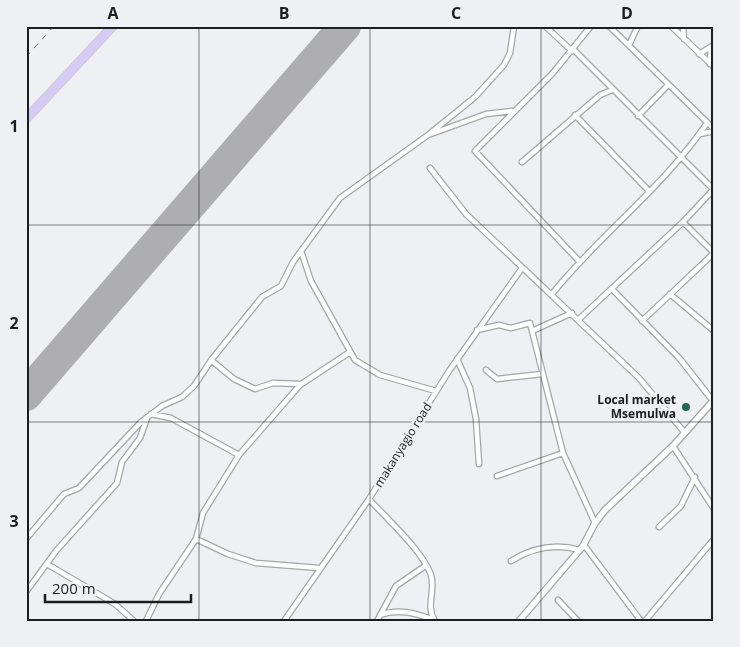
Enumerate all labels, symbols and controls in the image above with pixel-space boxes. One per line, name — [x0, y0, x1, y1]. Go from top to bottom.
text: A — [107, 2, 119, 24]
text: B — [279, 2, 289, 24]
text: C — [451, 2, 461, 24]
text: D — [621, 2, 633, 24]
text: 1 — [9, 115, 19, 137]
text: 2 — [9, 312, 19, 334]
place label: Local market Msemulwa — [597, 391, 676, 422]
street label: makanyagio road — [370, 399, 435, 490]
marker: Local market Msemulwa — [680, 401, 692, 413]
text: 3 — [9, 510, 19, 532]
scale bar — [45, 572, 191, 604]
text: 200 m — [52, 578, 96, 598]

